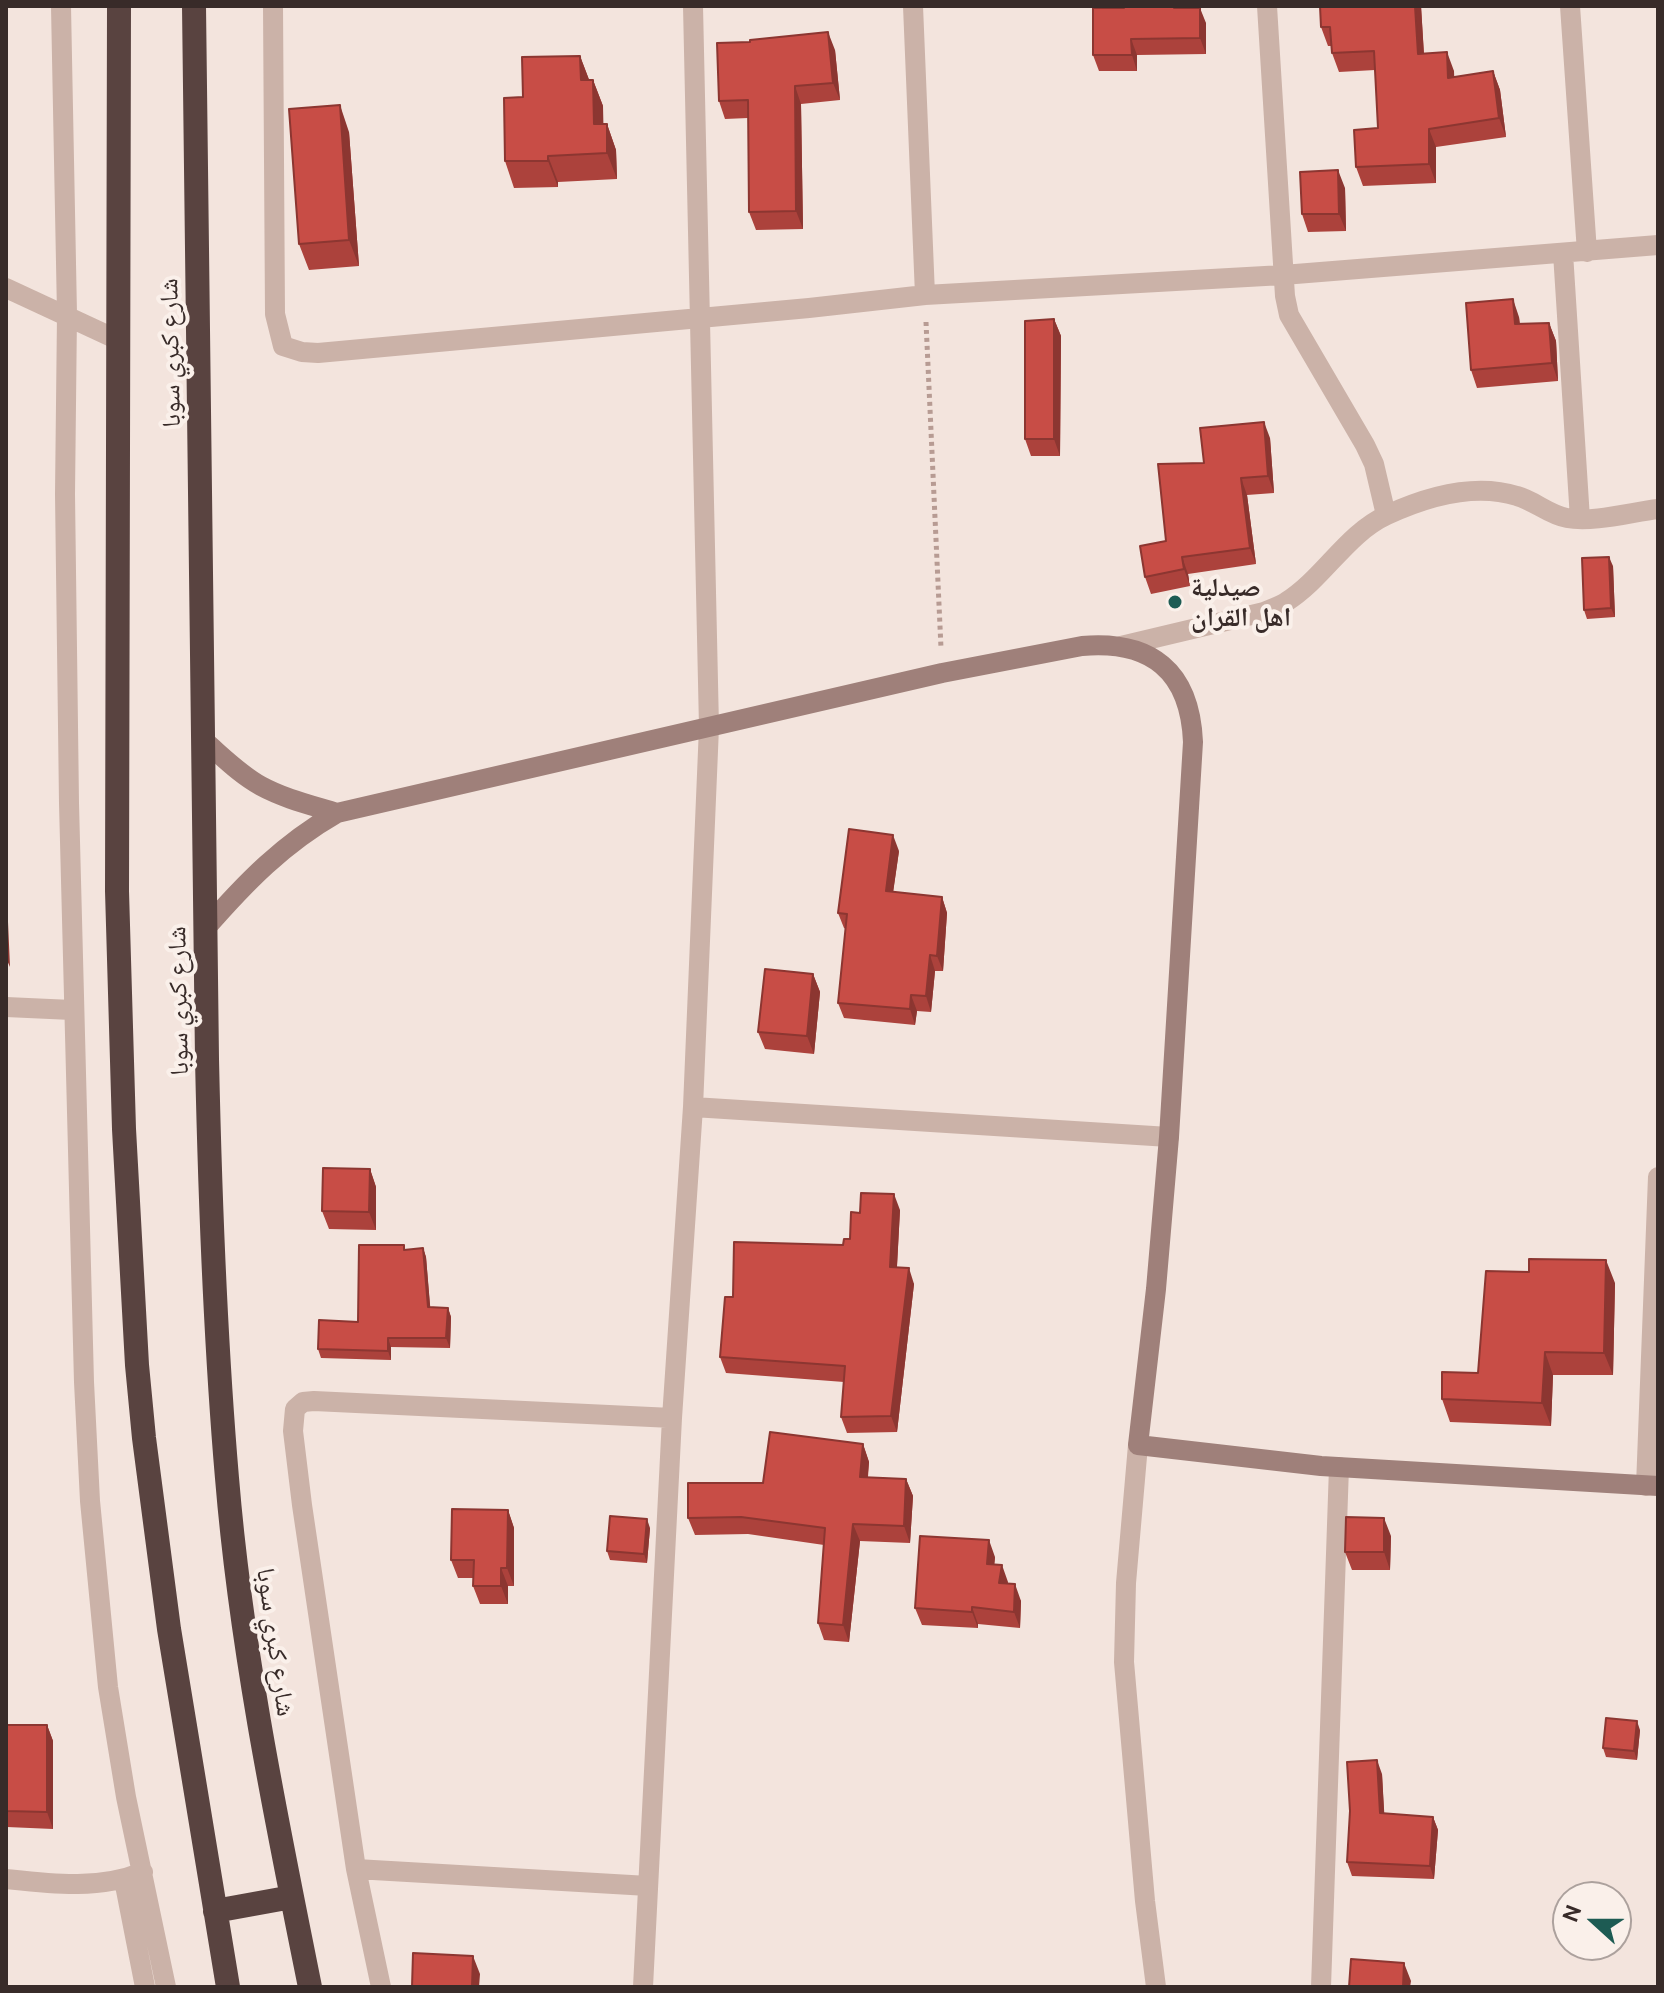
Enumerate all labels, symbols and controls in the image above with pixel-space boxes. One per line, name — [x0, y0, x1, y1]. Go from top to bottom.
street label: شارع كبري سوبا — [153, 278, 187, 428]
place label: صيدلية اهل القران — [1191, 571, 1291, 632]
marker: صيدلية اهل القران — [1166, 593, 1184, 611]
street label: شارع كبري سوبا — [161, 926, 195, 1076]
street label: شارع كبري سوبا — [250, 1566, 302, 1718]
north arrow — [1552, 1881, 1632, 1961]
text: N — [1556, 1901, 1586, 1925]

